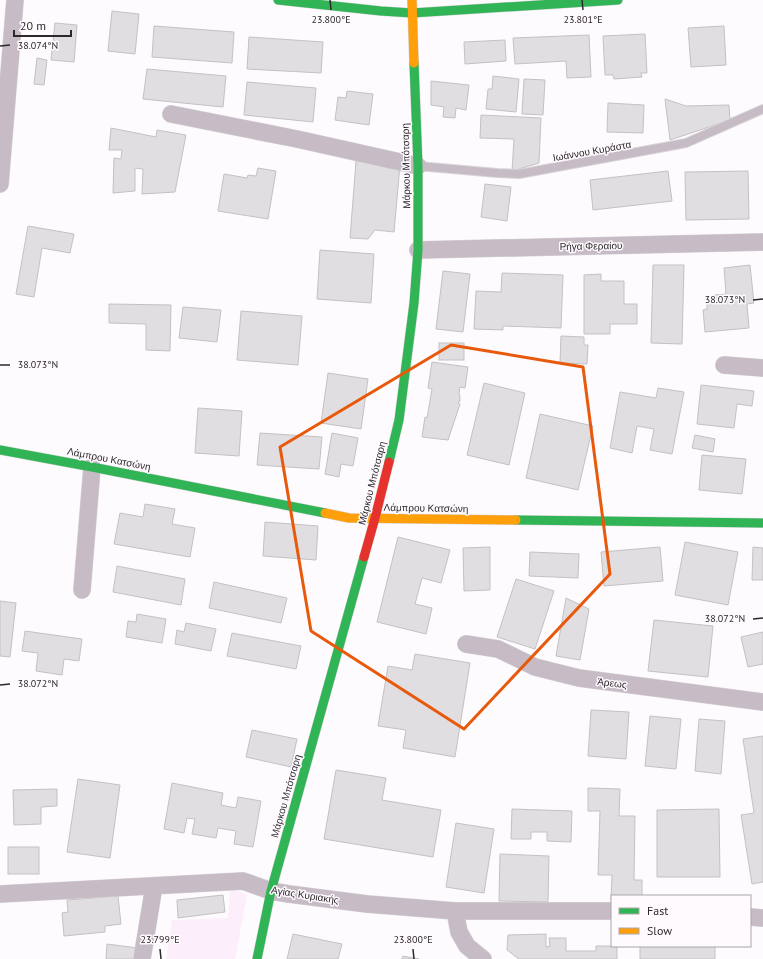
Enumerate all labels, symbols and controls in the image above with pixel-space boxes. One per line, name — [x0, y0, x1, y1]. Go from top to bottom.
scale bar — [14, 12, 71, 38]
text: 23.800°E — [312, 13, 351, 26]
text: 23.801°E — [564, 13, 603, 26]
text: 20 m — [20, 18, 46, 33]
text: 38.074°N — [18, 39, 58, 52]
street label: Μάρκου Μπότσαρη — [399, 123, 413, 209]
street label: Ιωάννου Κυράστα — [552, 138, 632, 164]
street label: Ρήγα Φεραίου — [559, 239, 623, 253]
text: 38.073°N — [705, 293, 745, 306]
text: 38.073°N — [18, 358, 58, 371]
street label: Μάρκου Μπότσαρη — [355, 440, 389, 526]
street label: Λάμπρου Κατσώνη — [66, 445, 152, 473]
street label: Λάμπρου Κατσώνη — [384, 501, 468, 515]
text: 38.072°N — [705, 612, 745, 625]
street label: Άρεως — [597, 675, 628, 691]
text: 38.072°N — [18, 677, 58, 690]
street label: Μάρκου Μπότσαρη — [268, 753, 304, 839]
street label: Αγίας Κυριακής — [270, 883, 340, 907]
legend — [611, 895, 751, 947]
text: Fast — [647, 903, 668, 918]
text: Slow — [647, 923, 672, 938]
text: 23.799°E — [141, 933, 180, 946]
text: 23.800°E — [394, 933, 433, 946]

